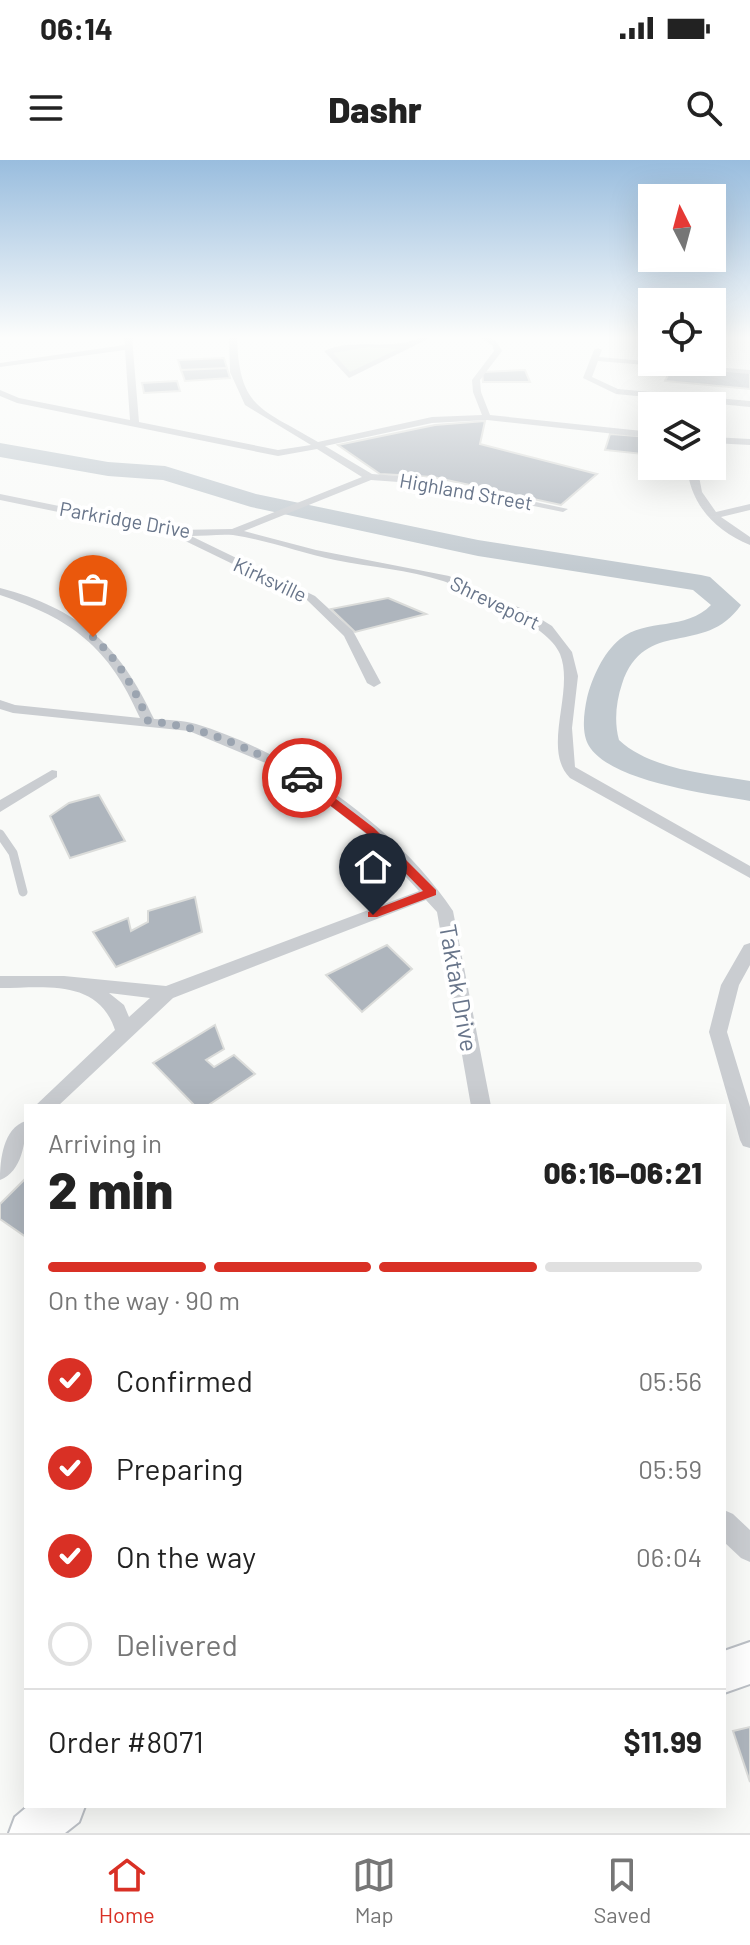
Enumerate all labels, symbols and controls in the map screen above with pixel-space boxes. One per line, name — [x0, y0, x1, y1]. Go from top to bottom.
text: 06:14 — [40, 10, 113, 46]
icon: menu — [24, 86, 68, 130]
icon: search — [682, 86, 726, 130]
text: Dashr — [328, 87, 422, 130]
north arrow — [638, 184, 726, 272]
map controls — [638, 184, 726, 480]
button: locate — [638, 288, 726, 376]
button: layers — [638, 392, 726, 480]
street label: Highland Street — [398, 468, 535, 515]
street label: Parkridge Drive — [58, 496, 193, 542]
street label: Kirksville — [230, 552, 311, 606]
pin — [59, 555, 127, 637]
icon: bag — [71, 567, 115, 611]
street label: Shreveport — [447, 570, 544, 634]
courier — [262, 738, 342, 818]
icon: car — [280, 756, 324, 800]
pin — [339, 833, 407, 915]
icon: home — [351, 845, 395, 889]
street label: Taktak Drive — [434, 922, 485, 1054]
text: Arriving in — [48, 1127, 162, 1158]
text: 06:16–06:21 — [543, 1154, 702, 1190]
text: 2 min — [48, 1157, 173, 1219]
text: On the way · 90 m — [48, 1284, 240, 1315]
icon: check — [48, 1358, 92, 1402]
text: Confirmed — [116, 1362, 253, 1398]
text: 05:56 — [638, 1365, 702, 1396]
icon: check — [48, 1446, 92, 1490]
text: Preparing — [116, 1450, 243, 1486]
text: 05:59 — [638, 1453, 702, 1484]
icon: check — [48, 1534, 92, 1578]
text: On the way — [116, 1538, 256, 1574]
text: 06:04 — [636, 1541, 702, 1572]
text: Delivered — [116, 1626, 238, 1662]
text: Order #8071 — [48, 1723, 204, 1759]
text: $11.99 — [623, 1723, 702, 1759]
tab: Home — [99, 1853, 155, 1927]
tab: Map — [352, 1853, 396, 1927]
tab: Saved — [594, 1853, 651, 1927]

